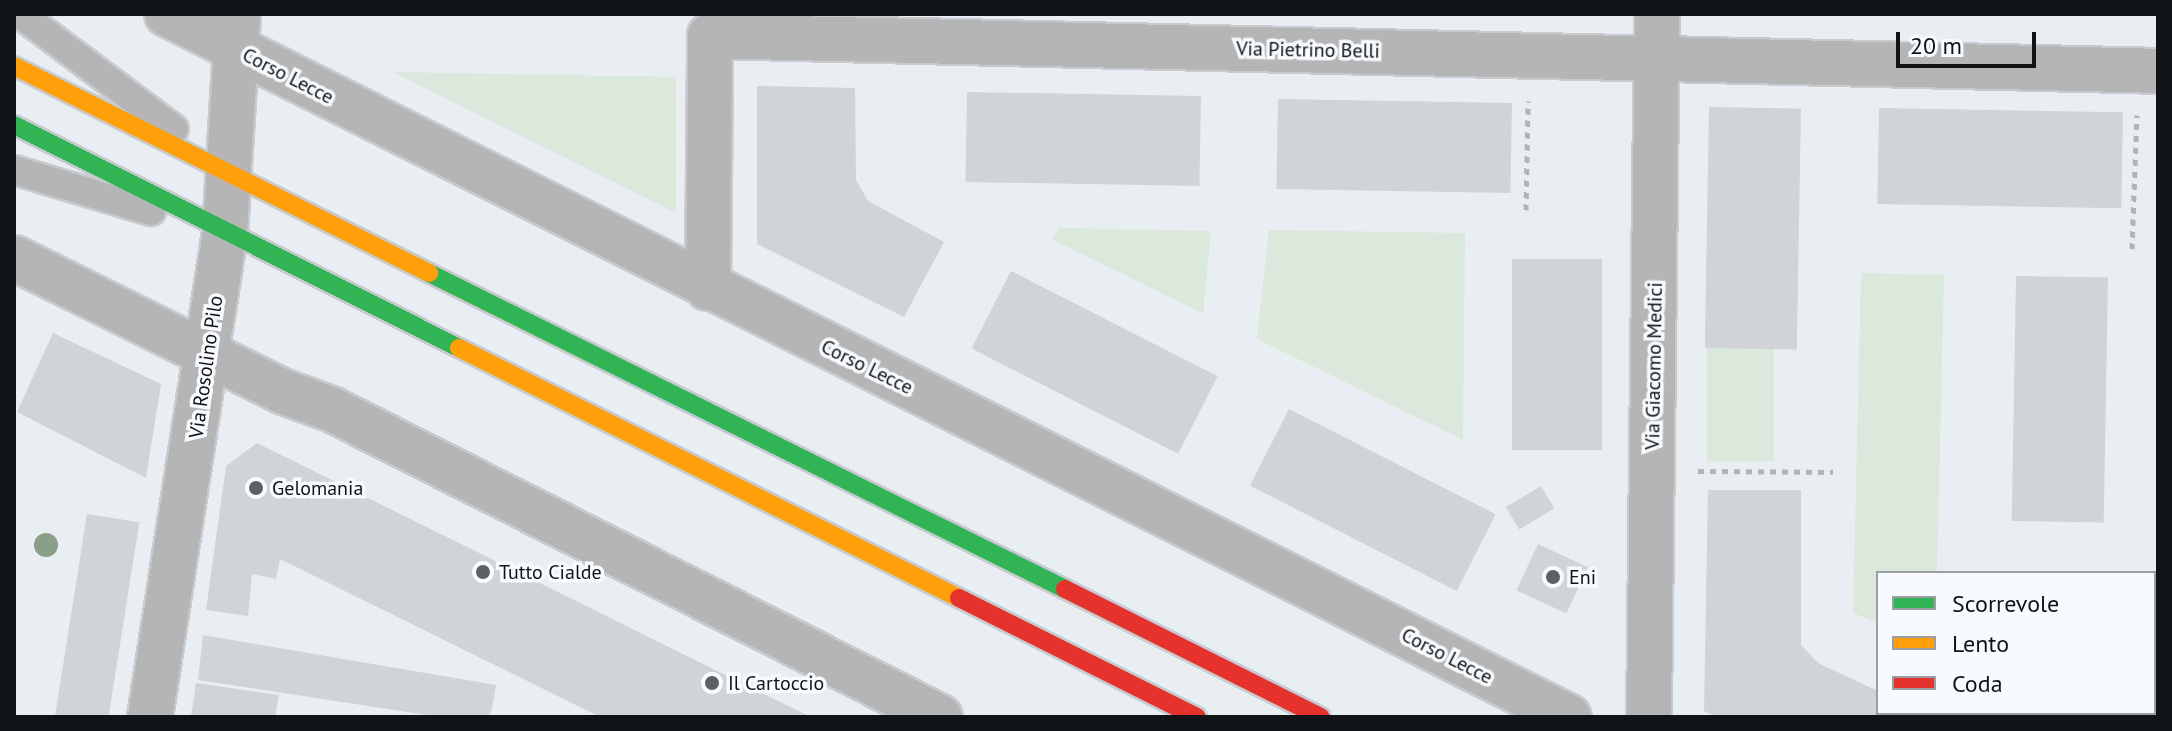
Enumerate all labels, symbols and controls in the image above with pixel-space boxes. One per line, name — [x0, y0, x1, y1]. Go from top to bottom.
scale bar — [1900, 16, 2040, 66]
text: 20 m — [1910, 30, 1962, 61]
street label: Via Pietrino Belli — [1236, 37, 1380, 63]
street label: Corso Lecce — [238, 43, 338, 109]
street label: Via Giacomo Medici — [1641, 282, 1667, 450]
street label: Via Rosolino Pilo — [184, 294, 228, 440]
street label: Corso Lecce — [817, 334, 917, 400]
place label: Gelomania — [272, 476, 363, 500]
marker: Gelomania — [247, 479, 265, 497]
place label: Tutto Cialde — [499, 560, 602, 584]
marker: Tutto Cialde — [474, 563, 492, 581]
place label: Eni — [1569, 565, 1596, 589]
marker: Eni — [1544, 568, 1562, 586]
legend — [1876, 571, 2156, 715]
text: Scorrevole — [1952, 588, 2059, 619]
street label: Corso Lecce — [1397, 623, 1497, 689]
text: Lento — [1952, 628, 2009, 659]
text: Coda — [1952, 668, 2003, 699]
place label: Il Cartoccio — [728, 671, 824, 695]
marker: Il Cartoccio — [703, 674, 721, 692]

